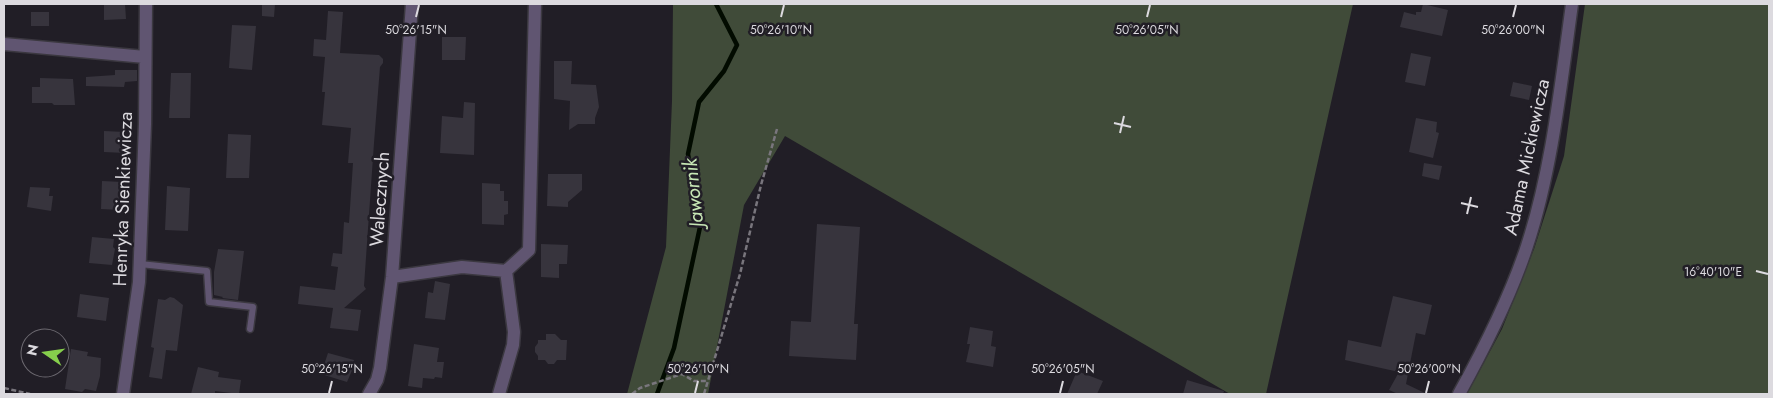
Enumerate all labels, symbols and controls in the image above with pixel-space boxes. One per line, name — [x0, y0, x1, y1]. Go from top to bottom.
text: 50°26'15"N — [385, 21, 447, 39]
text: 50°26'10"N — [750, 21, 812, 39]
text: 50°26'05"N — [1115, 21, 1179, 39]
text: 50°26'00"N — [1481, 21, 1545, 39]
street label: Adama Mickiewicza — [1497, 76, 1556, 238]
street label: Henryka Sienkiewicza — [106, 111, 139, 287]
street label: Walecznych — [363, 151, 396, 247]
water label: Jawornik — [675, 155, 712, 233]
text: 16°40'10"E — [1684, 263, 1742, 281]
north arrow — [20, 328, 70, 378]
text: N — [21, 342, 43, 358]
text: 50°26'15"N — [301, 360, 363, 378]
text: 50°26'10"N — [667, 360, 729, 378]
text: 50°26'05"N — [1031, 360, 1095, 378]
text: 50°26'00"N — [1397, 360, 1461, 378]

